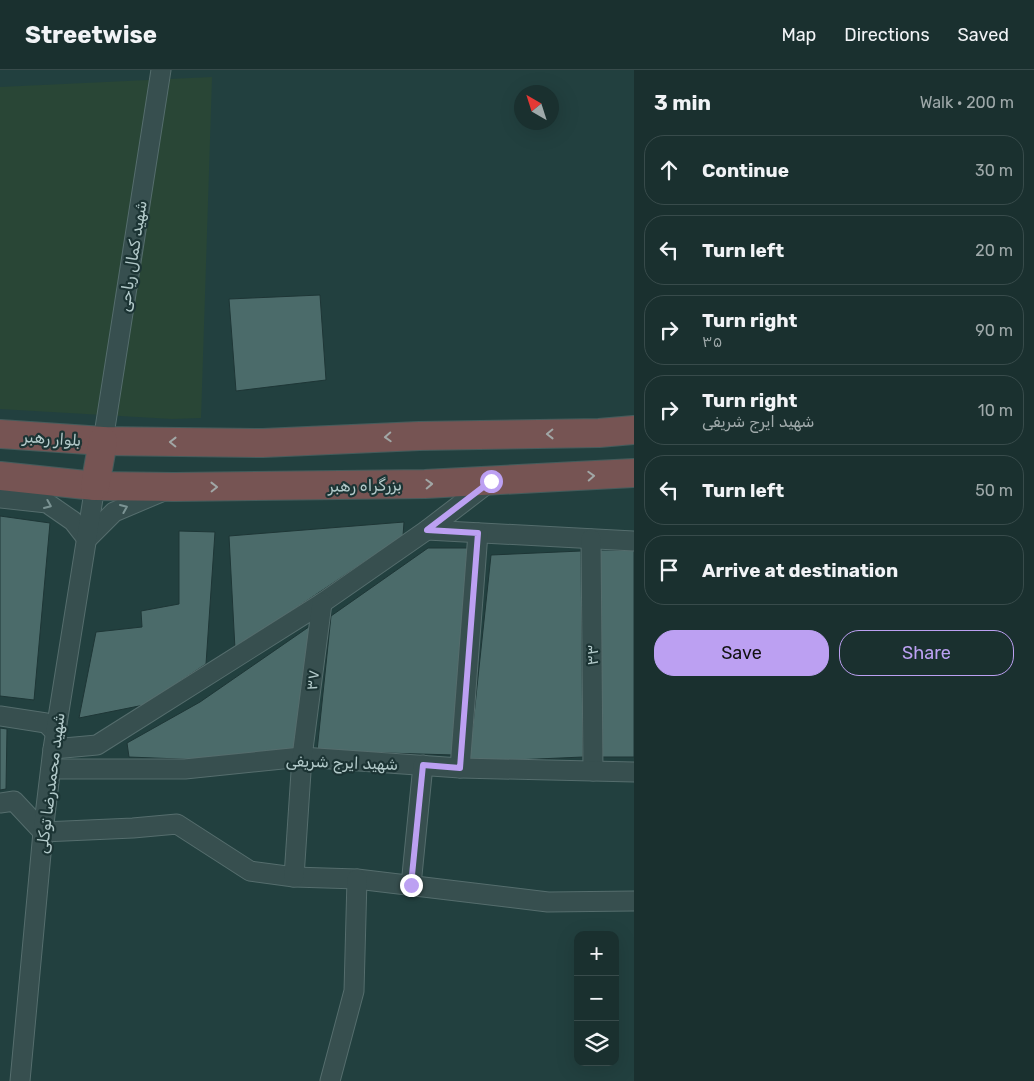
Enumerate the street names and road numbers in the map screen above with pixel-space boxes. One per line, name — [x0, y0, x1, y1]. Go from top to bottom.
street label: شهید کمال ریاحی — [114, 199, 152, 313]
street label: بلوار رهبر — [21, 427, 82, 451]
street label: بزرگراه رهبر — [327, 475, 402, 497]
street label: ۳۳ — [583, 645, 602, 665]
street label: ۳۷ — [302, 669, 323, 691]
street label: شهید محمدرضا توکلی — [32, 711, 70, 855]
street label: شهید ایرج شریفی — [285, 751, 399, 776]

